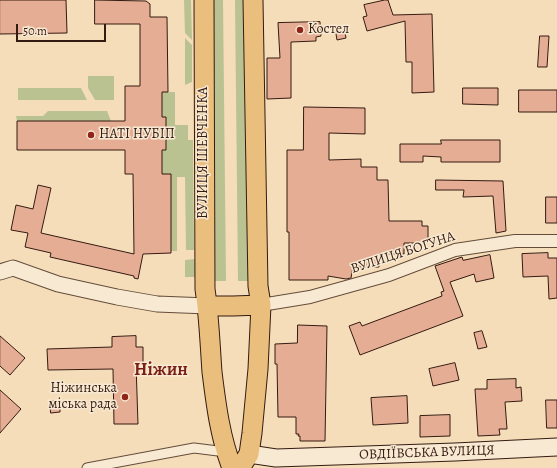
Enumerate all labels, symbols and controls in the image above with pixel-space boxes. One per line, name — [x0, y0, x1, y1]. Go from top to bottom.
scale bar — [18, 16, 108, 42]
place label: Костел — [308, 22, 349, 38]
text: 50 m — [23, 23, 47, 39]
marker: Костел — [295, 25, 305, 35]
street label: ВУЛИЦЯ ШЕВЧЕНКА — [196, 87, 212, 219]
place label: НАТІ НУБІП — [99, 127, 175, 143]
marker: НАТІ НУБІП — [86, 130, 96, 140]
street label: ВУЛИЦЯ БОГУНА — [349, 228, 457, 278]
district label: Ніжин — [134, 360, 188, 382]
place label: Ніжинська міська рада — [48, 381, 117, 414]
marker: Ніжинська міська рада — [120, 392, 130, 402]
street label: ОВДІЇВСЬКА ВУЛИЦЯ — [359, 442, 495, 464]

